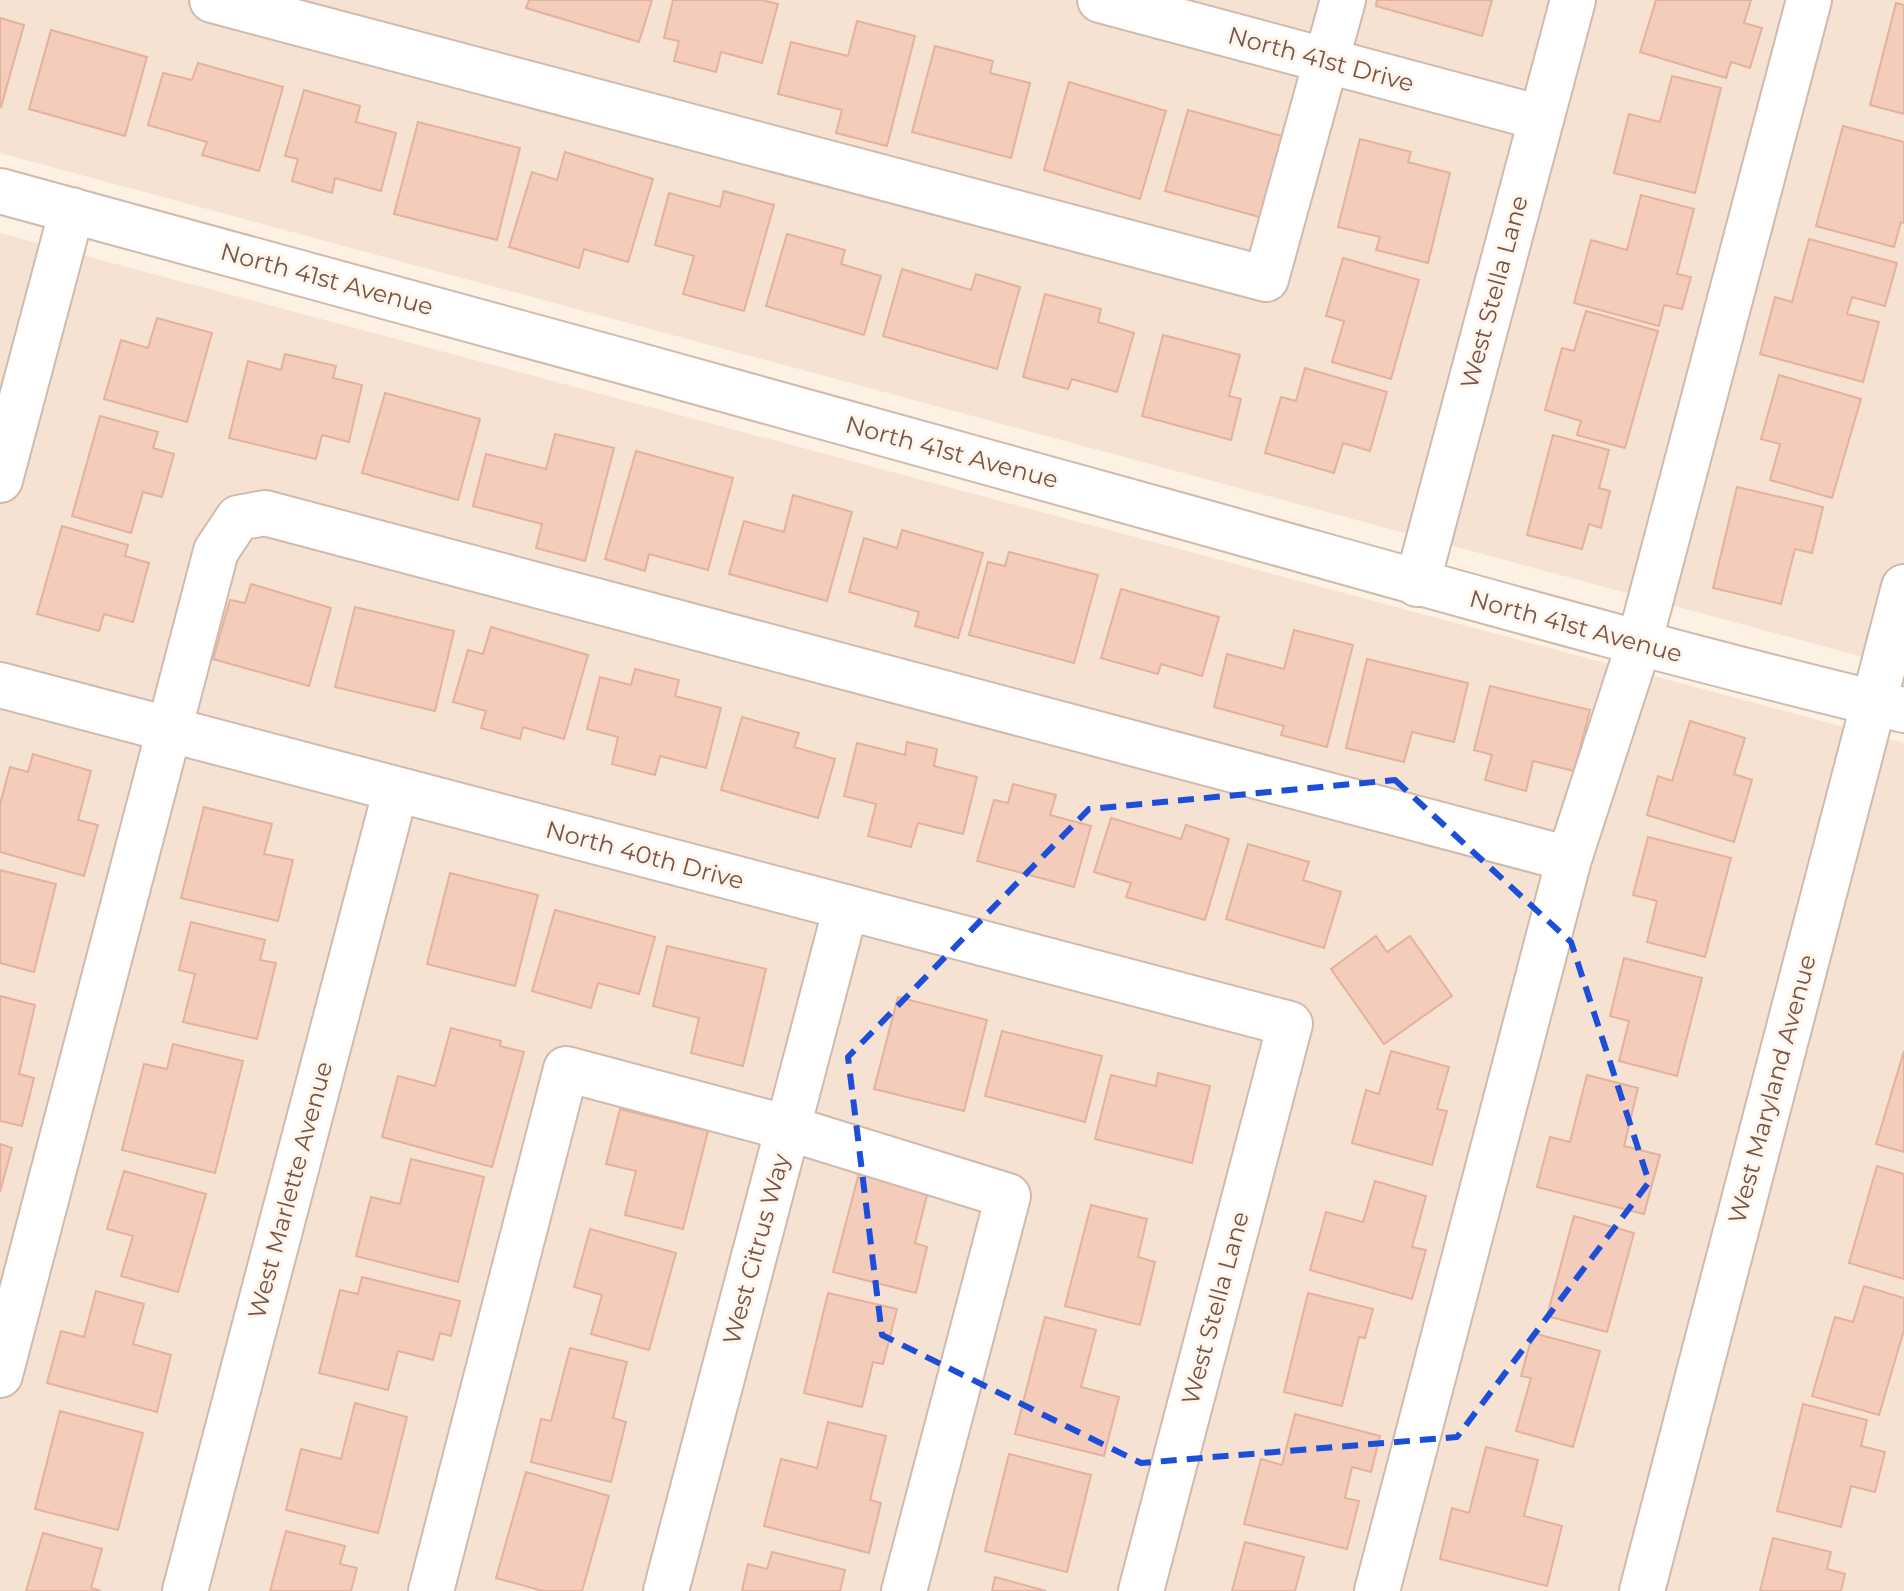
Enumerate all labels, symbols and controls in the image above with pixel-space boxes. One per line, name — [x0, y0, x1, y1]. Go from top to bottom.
street label: North 41st Drive — [1225, 20, 1417, 98]
street label: West Stella Lane — [1454, 192, 1534, 392]
street label: North 41st Avenue — [217, 237, 437, 321]
street label: North 41st Avenue — [842, 410, 1062, 494]
street label: North 41st Avenue — [1466, 584, 1686, 668]
street label: North 40th Drive — [543, 815, 747, 895]
street label: West Maryland Avenue — [1722, 951, 1822, 1227]
street label: West Marlette Avenue — [242, 1058, 338, 1322]
street label: West Citrus Way — [717, 1150, 795, 1348]
street label: West Stella Lane — [1175, 1208, 1255, 1408]

